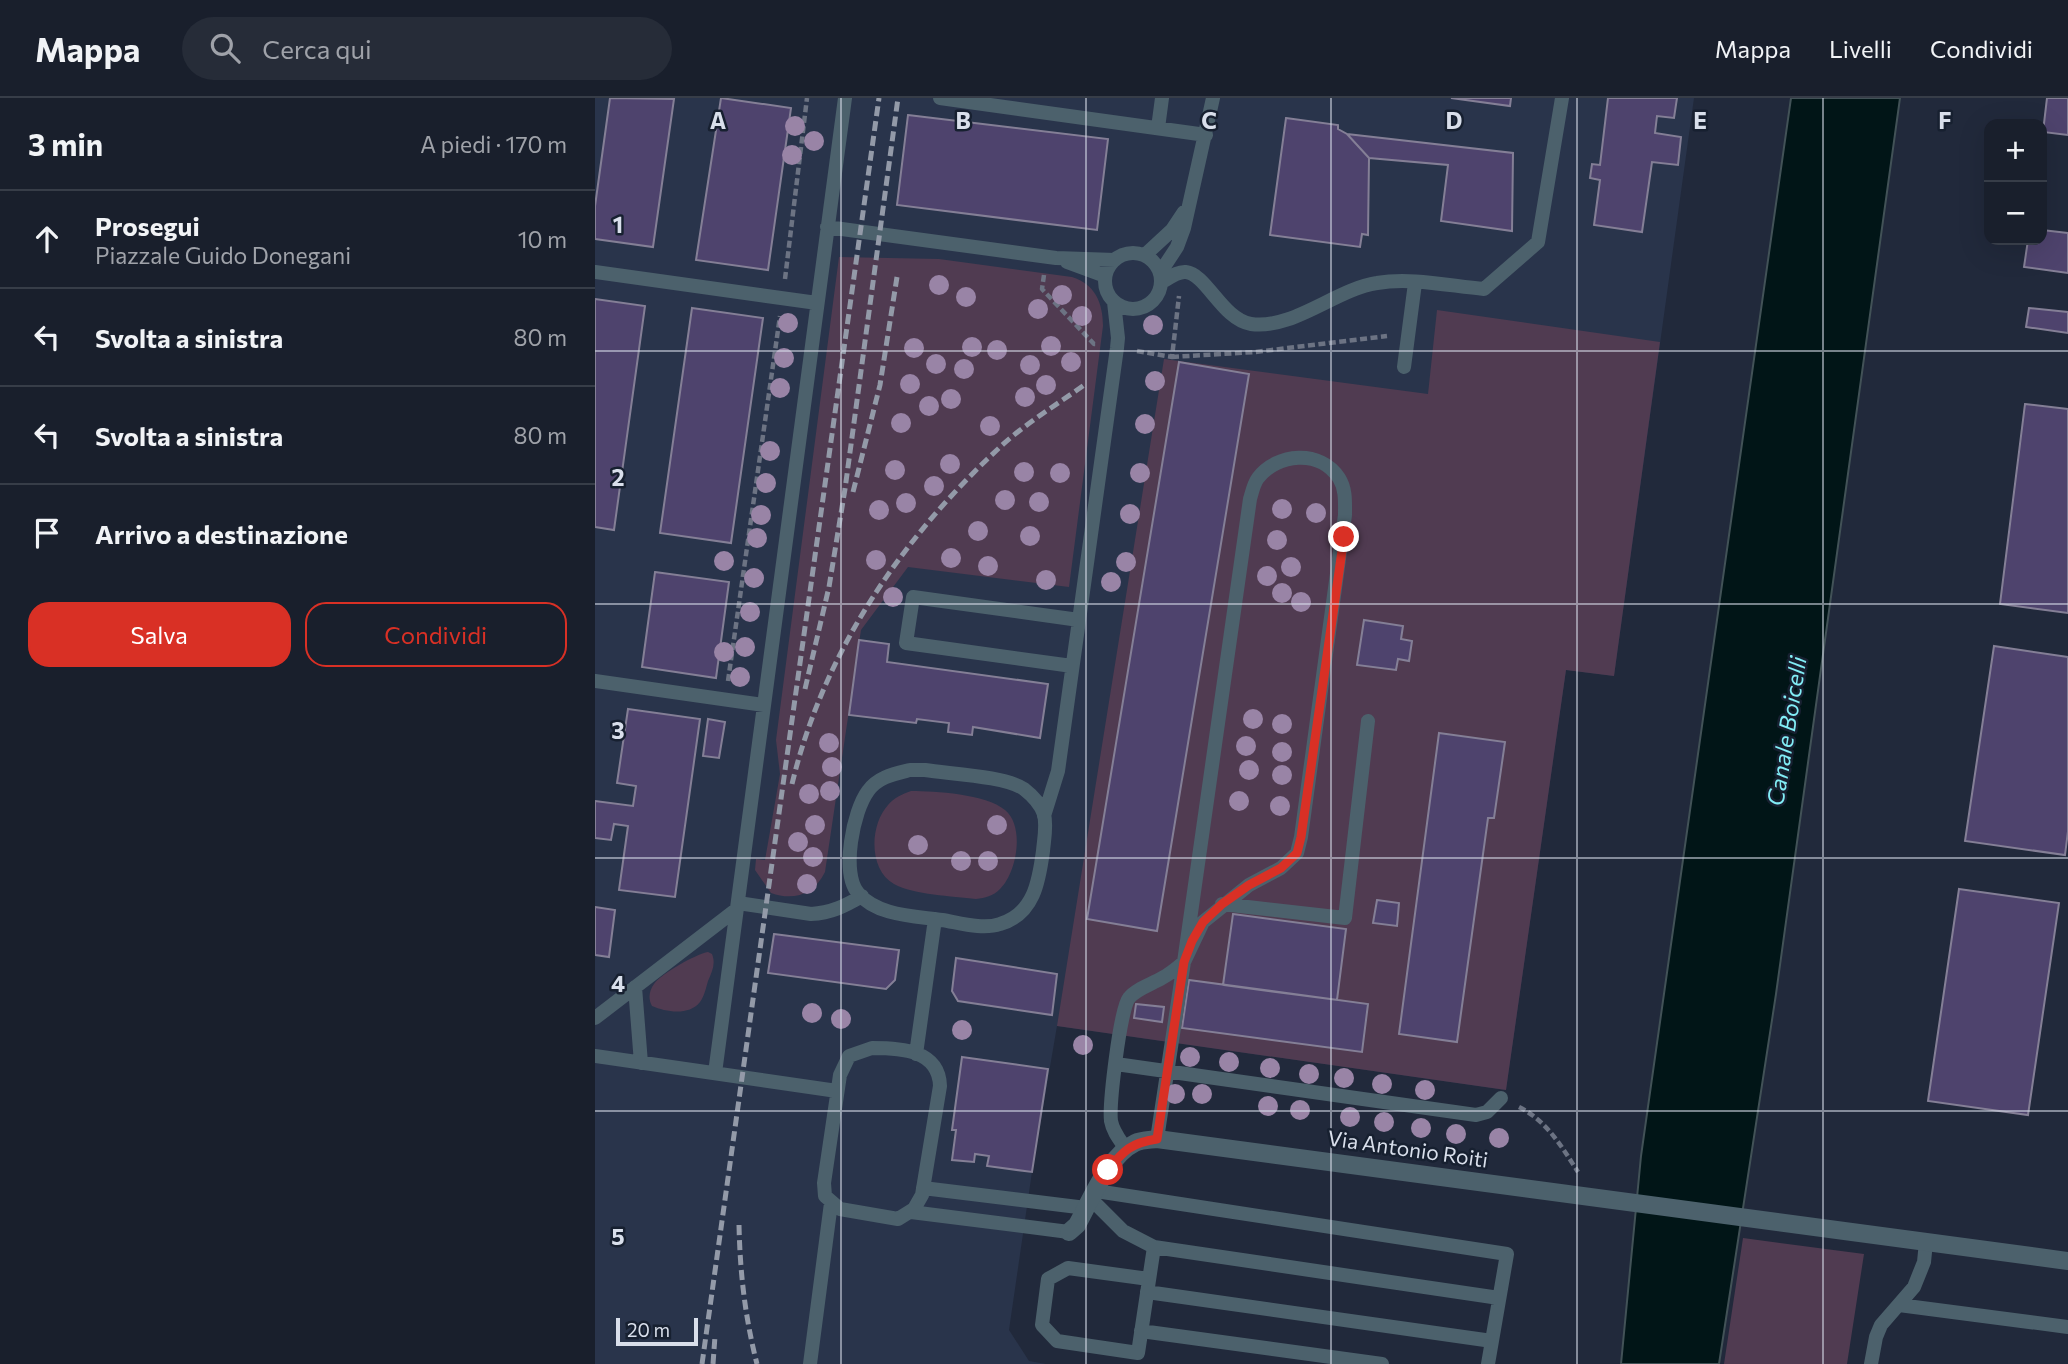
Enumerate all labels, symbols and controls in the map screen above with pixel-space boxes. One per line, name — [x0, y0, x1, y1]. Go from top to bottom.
search box — [182, 17, 672, 80]
text: Mappa — [35, 28, 140, 69]
icon: search — [206, 29, 244, 67]
text: Cerca qui — [262, 33, 372, 64]
text: Mappa — [1715, 34, 1791, 63]
text: Livelli — [1829, 34, 1892, 63]
text: Condividi — [1930, 34, 2033, 63]
text: A — [710, 106, 727, 134]
text: B — [955, 106, 971, 134]
text: C — [1201, 106, 1217, 134]
text: D — [1446, 106, 1463, 134]
text: E — [1693, 106, 1707, 134]
text: F — [1938, 106, 1952, 134]
map controls — [1984, 119, 2047, 245]
button: + — [1984, 119, 2047, 182]
text: 3 min — [28, 125, 103, 162]
text: A piedi · 170 m — [420, 130, 567, 158]
button: − — [1984, 182, 2047, 245]
text: Prosegui — [95, 210, 200, 241]
text: 1 — [613, 210, 623, 238]
icon: ahead — [28, 220, 66, 258]
text: 10 m — [518, 225, 567, 253]
text: Piazzale Guido Donegani — [95, 241, 351, 269]
icon: left — [28, 318, 66, 356]
text: Svolta a sinistra — [95, 322, 283, 353]
text: 80 m — [514, 323, 567, 351]
icon: left — [28, 416, 66, 454]
text: Svolta a sinistra — [95, 420, 283, 451]
text: 80 m — [514, 421, 567, 449]
text: 2 — [611, 463, 625, 491]
icon: arrive — [28, 514, 66, 552]
text: Arrivo a destinazione — [95, 518, 348, 549]
route end — [1328, 521, 1359, 552]
button: Salva — [28, 602, 291, 667]
button: Condividi — [305, 602, 567, 667]
water label: Canale Boicelli — [1760, 653, 1812, 808]
text: 3 — [611, 716, 625, 744]
text: 4 — [611, 969, 625, 997]
street label: Via Antonio Roiti — [1326, 1124, 1490, 1172]
route start — [1092, 1154, 1123, 1185]
text: 5 — [611, 1222, 625, 1250]
scale bar — [616, 1315, 698, 1347]
text: 20 m — [627, 1318, 670, 1341]

